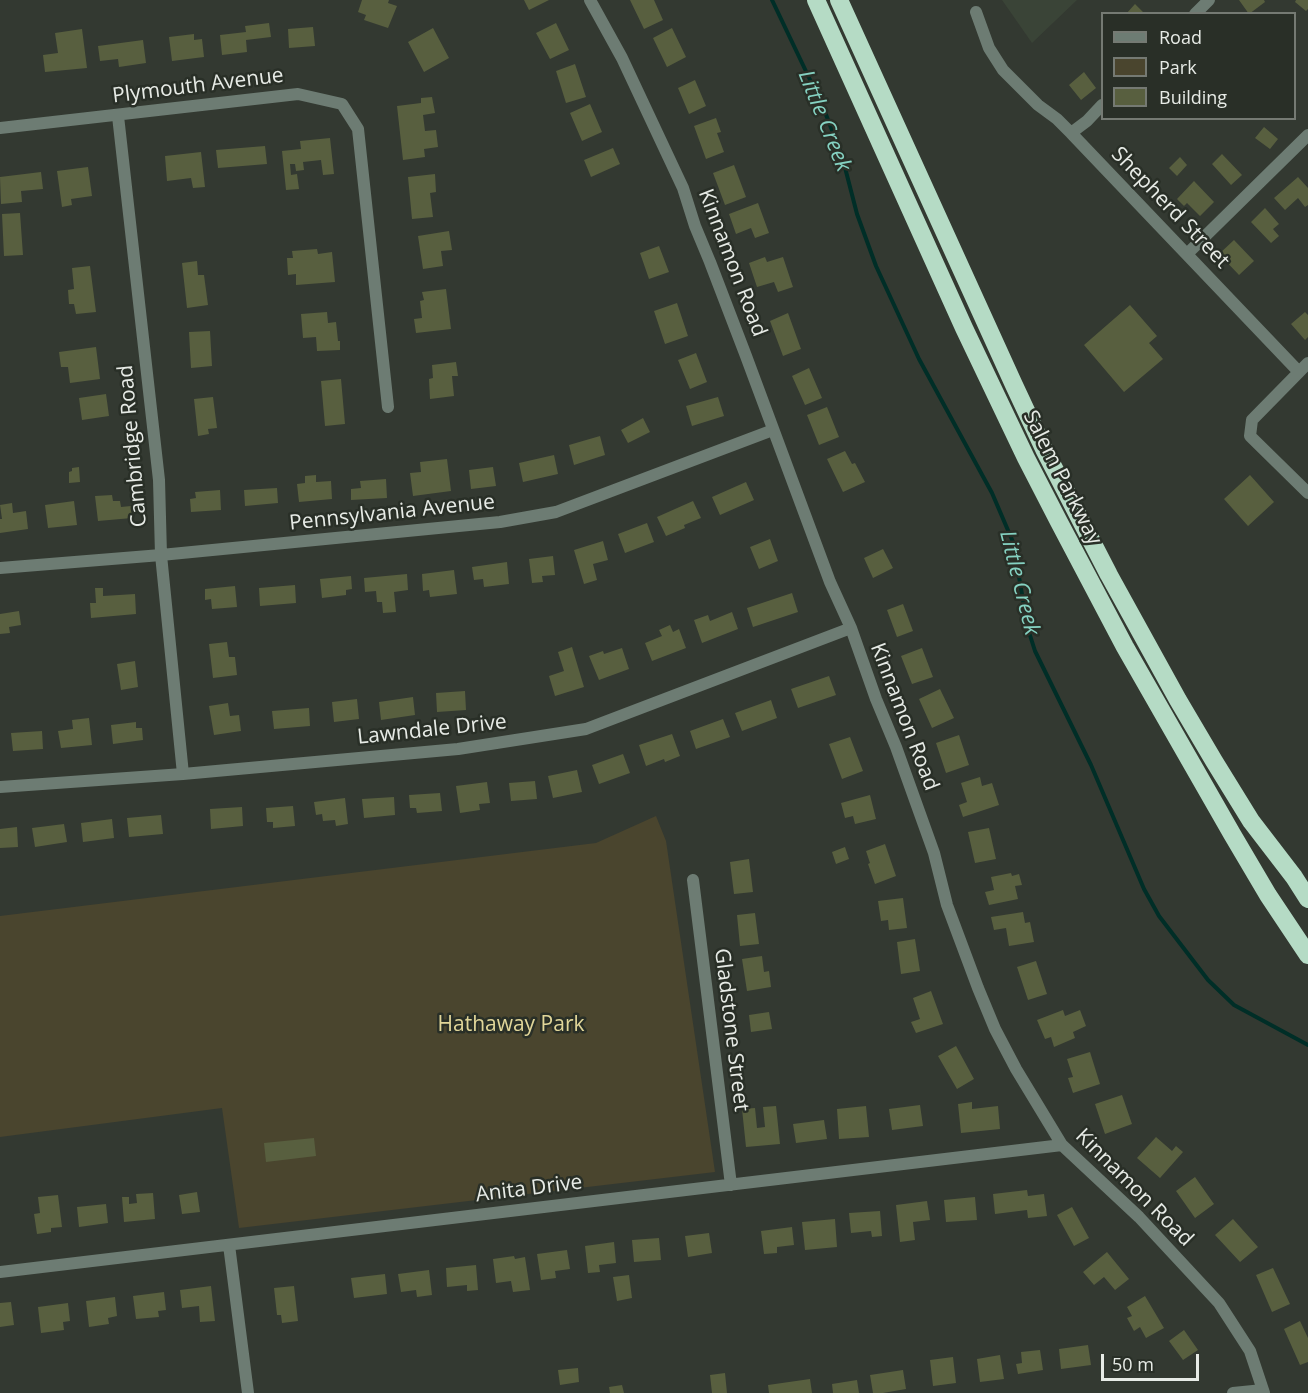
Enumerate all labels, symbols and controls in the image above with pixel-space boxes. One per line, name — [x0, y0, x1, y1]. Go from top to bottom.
legend — [1101, 12, 1296, 120]
text: Road — [1159, 25, 1202, 49]
text: Park — [1159, 55, 1197, 79]
street label: Plymouth Avenue — [111, 63, 285, 109]
water label: Little Creek — [792, 66, 856, 176]
text: Building — [1159, 85, 1227, 109]
street label: Shepherd Street — [1106, 142, 1234, 274]
street label: Kinnamon Road — [692, 186, 772, 340]
street label: Cambridge Road — [113, 364, 153, 528]
street label: Salem Parkway — [1017, 407, 1107, 549]
street label: Pennsylvania Avenue — [288, 490, 496, 536]
water label: Little Creek — [993, 528, 1045, 638]
street label: Kinnamon Road — [864, 640, 944, 794]
street label: Lawndale Drive — [356, 710, 508, 750]
street label: Gladstone Street — [709, 947, 753, 1113]
park label: Hathaway Park — [437, 1012, 585, 1038]
street label: Kinnamon Road — [1070, 1124, 1198, 1252]
street label: Anita Drive — [474, 1170, 584, 1208]
scale bar — [1104, 1342, 1202, 1380]
text: 50 m — [1112, 1352, 1154, 1376]

